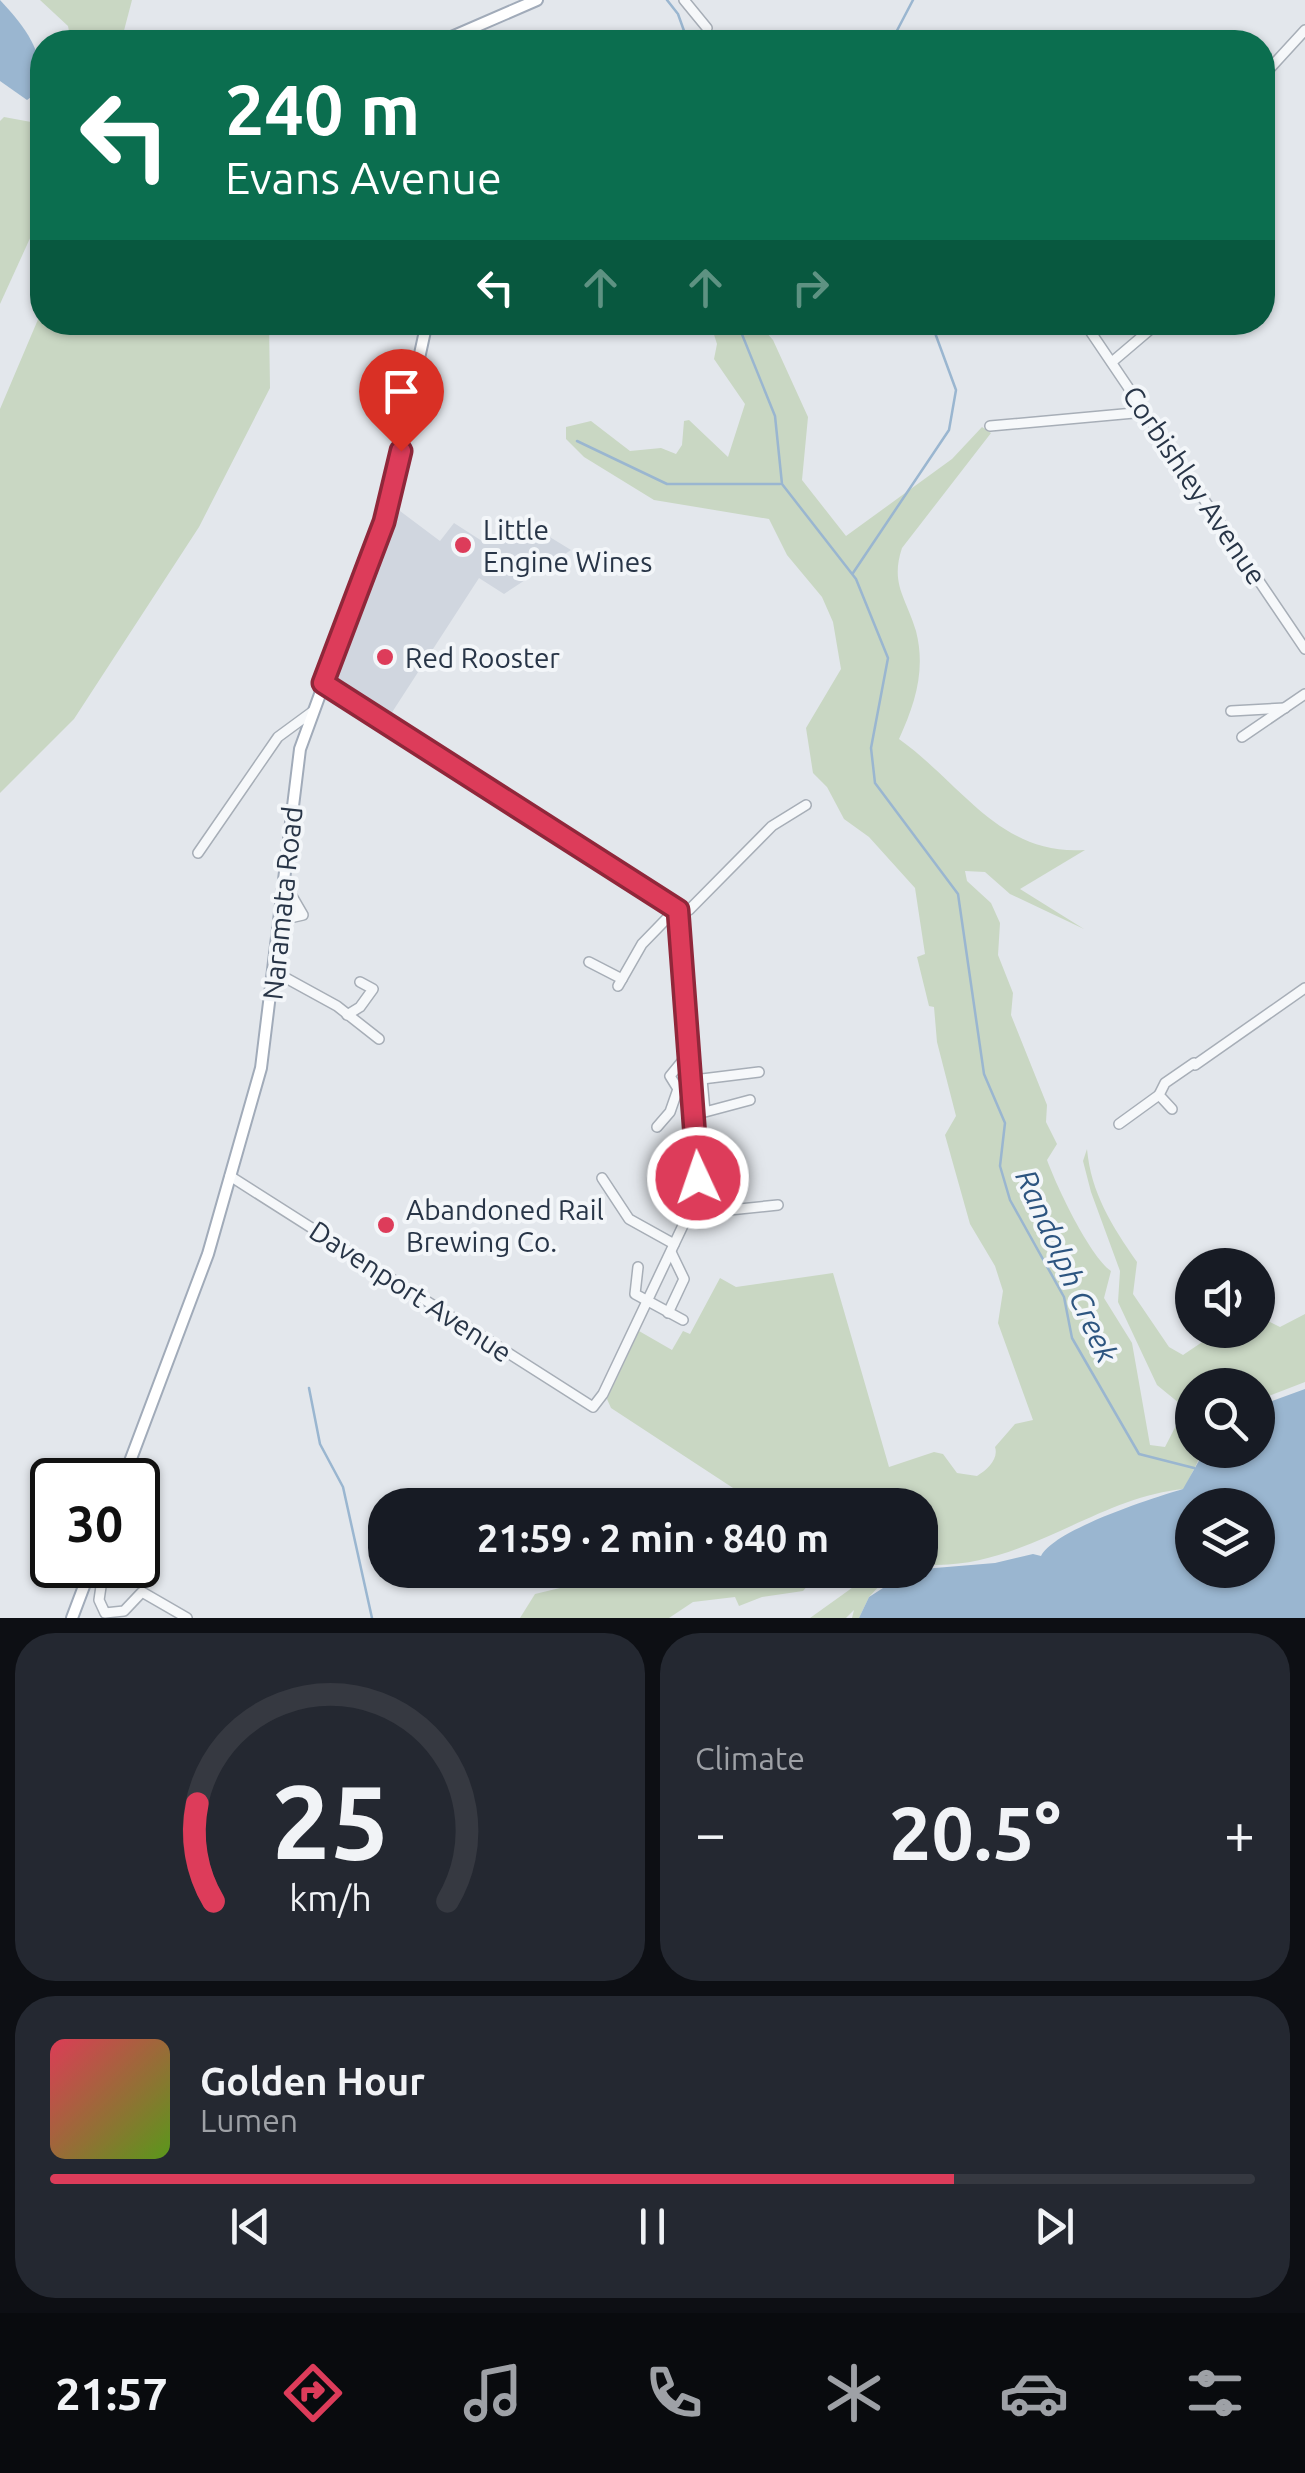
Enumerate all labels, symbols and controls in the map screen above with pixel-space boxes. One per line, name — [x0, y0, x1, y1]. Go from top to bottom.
icon: left — [60, 70, 190, 200]
text: 240 m — [225, 70, 420, 148]
text: Evans Avenue — [225, 152, 502, 203]
icon: left — [468, 260, 523, 315]
icon: ahead — [573, 260, 628, 315]
icon: ahead — [678, 260, 733, 315]
icon: right — [783, 260, 838, 315]
pin — [359, 349, 444, 452]
icon: arrive — [374, 364, 429, 419]
street label: Corbishley Avenue — [1117, 380, 1273, 590]
place label: Little Engine Wines — [483, 514, 652, 577]
marker: Little Engine Wines — [452, 534, 474, 556]
place label: Red Rooster — [405, 642, 560, 673]
marker: Red Rooster — [374, 646, 396, 668]
street label: Naramata Road — [256, 805, 308, 1001]
position arrow — [646, 1126, 750, 1230]
water label: Randolph Creek — [1009, 1164, 1125, 1368]
place label: Abandoned Rail Brewing Co. — [406, 1194, 604, 1257]
street label: Davenport Avenue — [304, 1214, 518, 1368]
marker: Abandoned Rail Brewing Co. — [375, 1214, 397, 1236]
map controls — [1175, 1248, 1275, 1588]
button: sound — [1175, 1248, 1275, 1348]
button: search — [1175, 1368, 1275, 1468]
speed limit sign: 30 — [30, 1458, 160, 1588]
button: layers — [1175, 1488, 1275, 1588]
text: 21:59 · 2 min · 840 m — [477, 1517, 829, 1559]
text: Climate — [695, 1740, 805, 1776]
text: 25 — [271, 1762, 389, 1879]
text: 20.5° — [889, 1790, 1061, 1874]
text: − — [695, 1802, 726, 1863]
text: + — [1224, 1802, 1255, 1863]
text: km/h — [289, 1878, 371, 1918]
text: Golden Hour — [200, 2060, 425, 2102]
text: Lumen — [200, 2102, 298, 2138]
icon: previous — [223, 2199, 278, 2254]
icon: pause — [625, 2199, 680, 2254]
icon: next — [1027, 2199, 1082, 2254]
icon: directions — [278, 2358, 348, 2428]
icon: music — [458, 2358, 528, 2428]
icon: phone — [639, 2358, 709, 2428]
icon: climate — [819, 2358, 889, 2428]
icon: car — [999, 2358, 1069, 2428]
icon: filters — [1180, 2358, 1250, 2428]
text: 21:57 — [55, 2368, 168, 2419]

